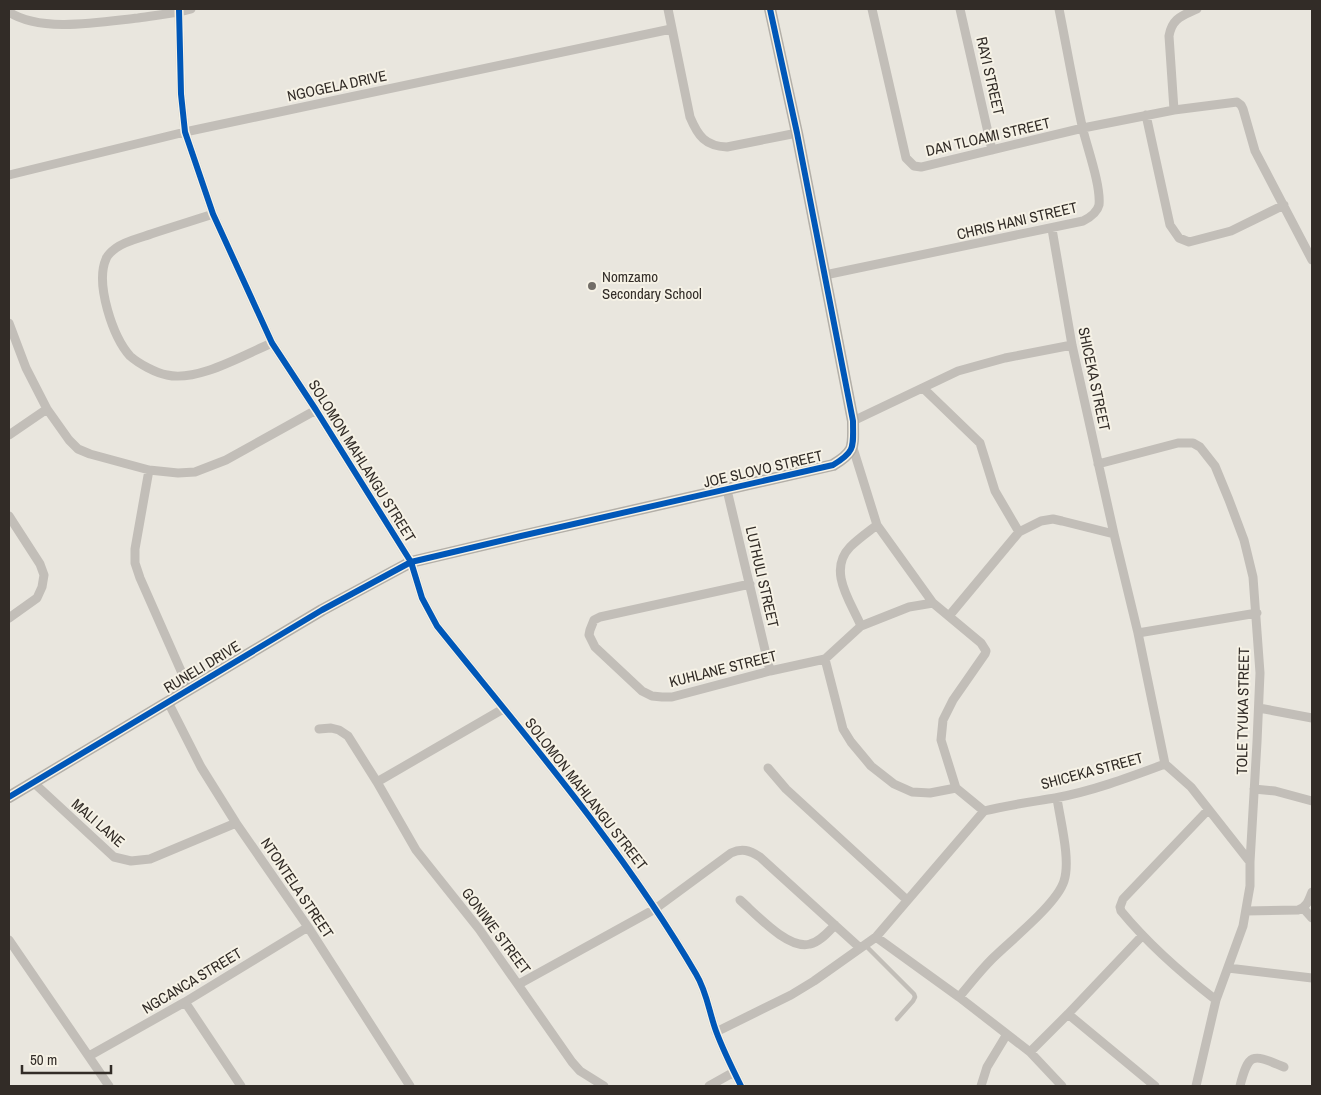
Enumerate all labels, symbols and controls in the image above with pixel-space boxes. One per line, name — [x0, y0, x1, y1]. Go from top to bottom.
street label: RAYI STREET — [971, 35, 1010, 118]
street label: NGOGELA DRIVE — [285, 65, 389, 106]
street label: DAN TLOAMI STREET — [924, 112, 1053, 161]
street label: CHRIS HANI STREET — [955, 196, 1080, 245]
place label: Nomzamo Secondary School — [602, 266, 702, 304]
marker: Nomzamo Secondary School — [586, 280, 598, 292]
street label: SHICEKA STREET — [1073, 325, 1116, 433]
street label: SOLOMON MAHLANGU STREET — [304, 375, 421, 546]
street label: JOE SLOVO STREET — [701, 444, 825, 492]
street label: LUTHULI STREET — [741, 524, 784, 630]
street label: RUNELI DRIVE — [159, 635, 244, 698]
street label: KUHLANE STREET — [667, 645, 779, 692]
street label: TOLE TYUKA STREET — [1231, 647, 1254, 775]
street label: SOLOMON MAHLANGU STREET — [520, 713, 653, 875]
street label: SHICEKA STREET — [1038, 747, 1146, 794]
street label: MALI LANE — [67, 794, 129, 852]
street label: NTONTELA STREET — [256, 833, 339, 942]
street label: GONIWE STREET — [457, 883, 536, 979]
street label: NGCANCA STREET — [138, 942, 246, 1019]
scale bar — [22, 1042, 111, 1074]
text: 50 m — [30, 1049, 57, 1070]

